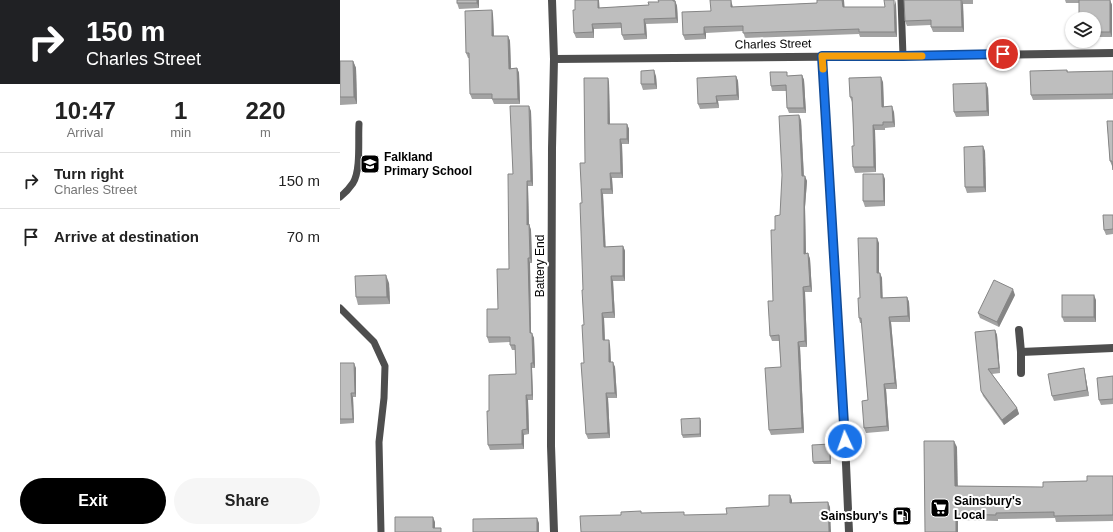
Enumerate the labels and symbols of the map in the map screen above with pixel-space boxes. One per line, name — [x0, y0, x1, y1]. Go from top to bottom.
street label: Charles Street — [735, 36, 812, 52]
pin — [986, 37, 1020, 71]
place label: Falkland Primary School — [384, 150, 472, 178]
school or university icon: Falkland Primary School — [359, 153, 381, 175]
street label: Battery End — [533, 235, 547, 297]
position arrow — [824, 420, 866, 462]
place label: Sainsbury's Local — [954, 494, 1022, 522]
supermarket icon: Sainsbury's Local — [929, 497, 951, 519]
fuel station icon: Sainsbury's — [891, 505, 913, 527]
place label: Sainsbury's — [820, 509, 888, 523]

